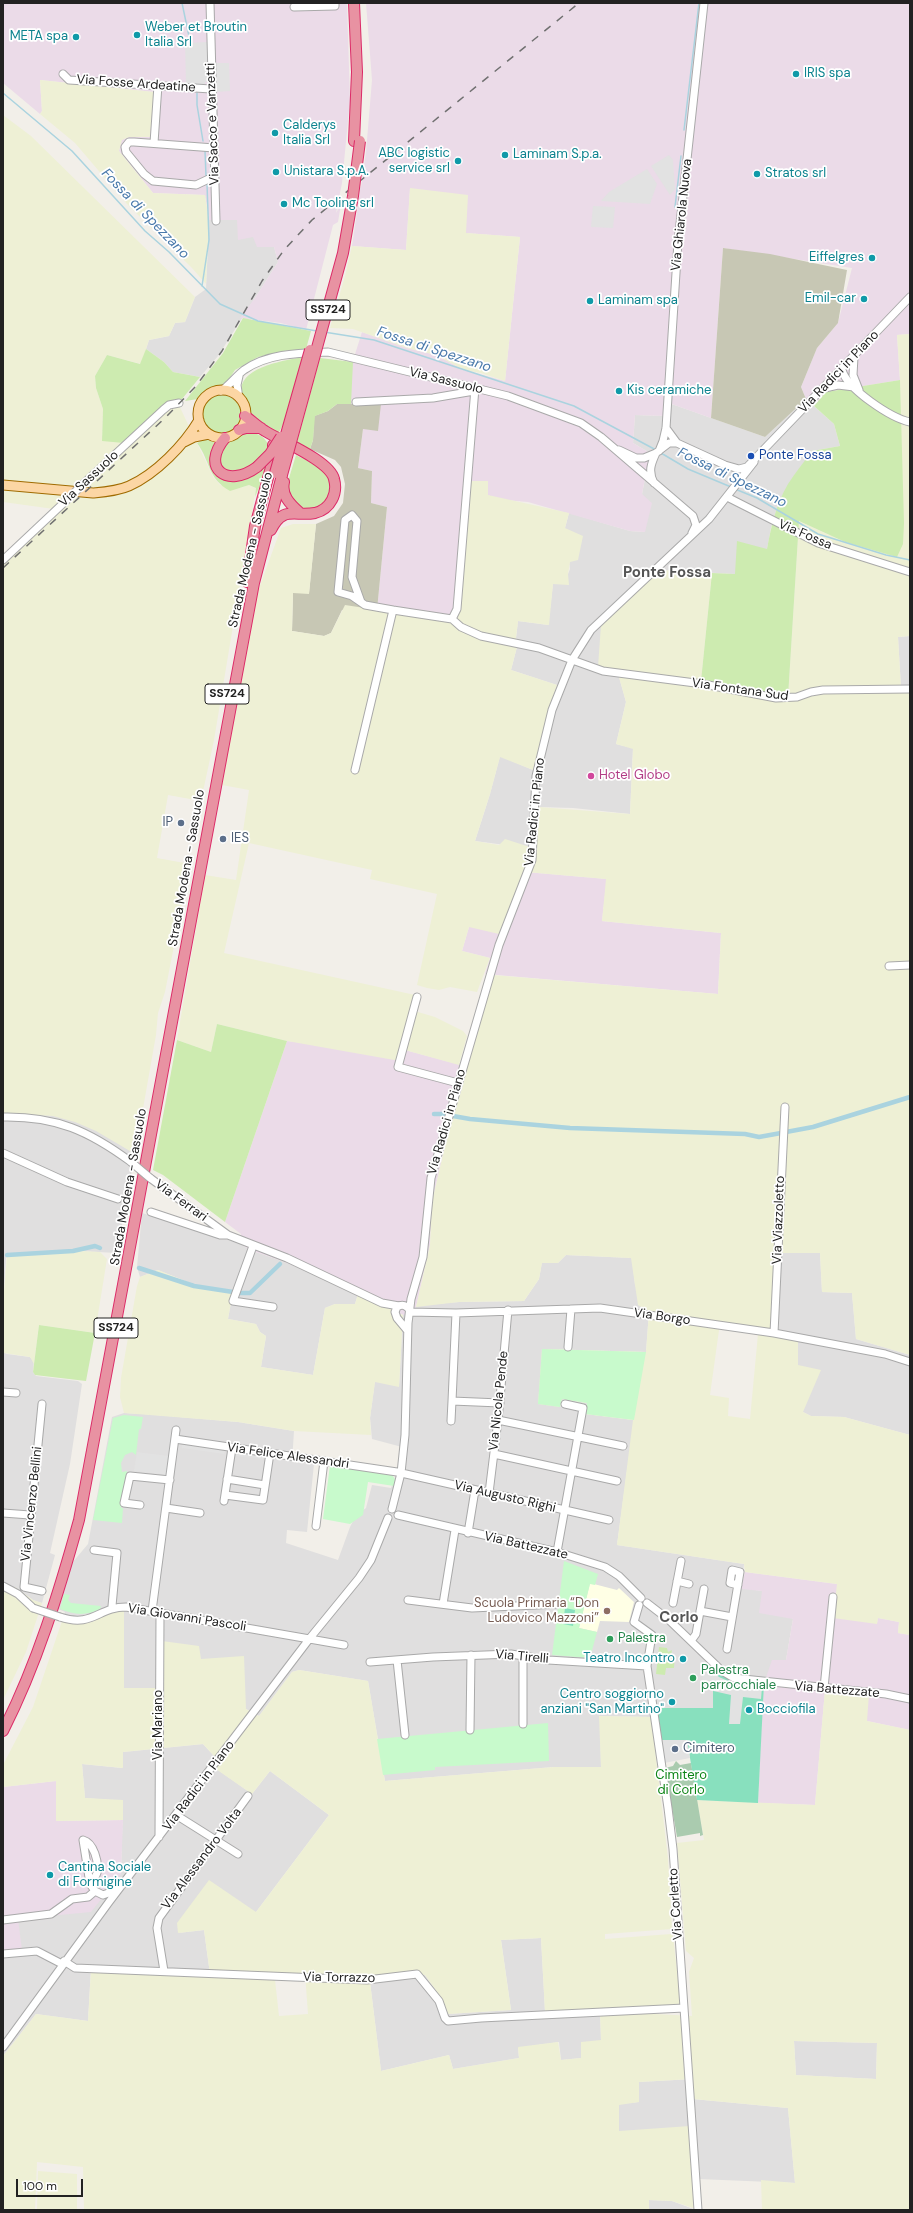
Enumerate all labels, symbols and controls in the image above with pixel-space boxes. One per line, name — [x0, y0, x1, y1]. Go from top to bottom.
place label: Weber et Broutin Italia Srl — [145, 20, 247, 51]
place label: META spa — [10, 29, 68, 45]
marker: Weber et Broutin Italia Srl — [132, 30, 142, 40]
marker: META spa — [71, 32, 81, 42]
street label: Via Sacco e Vanzetti — [203, 62, 223, 186]
place label: IRIS spa — [804, 66, 851, 82]
marker: IRIS spa — [791, 69, 801, 79]
street label: Via Fosse Ardeatine — [76, 72, 196, 96]
place label: Calderys Italia Srl — [283, 118, 336, 149]
marker: Calderys Italia Srl — [270, 128, 280, 138]
place label: ABC logistic service srl — [378, 146, 450, 177]
place label: Laminam S.p.a. — [513, 147, 602, 163]
marker: Laminam S.p.a. — [500, 150, 510, 160]
marker: ABC logistic service srl — [453, 156, 463, 166]
street label: Via Ghiarola Nuova — [668, 158, 696, 272]
place label: Unistara S.p.A. — [284, 164, 369, 180]
water label: Fossa di Spezzano — [98, 165, 192, 263]
place label: Stratos srl — [765, 166, 826, 182]
marker: Unistara S.p.A. — [271, 167, 281, 177]
marker: Stratos srl — [752, 169, 762, 179]
place label: Mc Tooling srl — [292, 196, 374, 212]
marker: Mc Tooling srl — [279, 199, 289, 209]
place label: Eiffelgres — [809, 250, 864, 266]
marker: Eiffelgres — [867, 253, 877, 263]
place label: Emil-car — [805, 291, 856, 307]
place label: Laminam spa — [598, 293, 678, 309]
marker: Emil-car — [859, 294, 869, 304]
marker: Laminam spa — [585, 296, 595, 306]
road number: SS724 — [306, 300, 350, 320]
water label: Fossa di Spezzano — [375, 324, 493, 376]
street label: Via Radici in Piano — [795, 327, 883, 417]
street label: Via Sassuolo — [407, 364, 485, 398]
place label: Kis ceramiche — [627, 383, 711, 399]
marker: Kis ceramiche — [614, 386, 624, 396]
water label: Fossa di Spezzano — [675, 444, 789, 512]
street label: Via Sassuolo — [56, 447, 122, 511]
place label: Ponte Fossa — [759, 448, 832, 464]
marker: Ponte Fossa — [746, 451, 756, 461]
street label: Strada Modena - Sassuolo — [225, 471, 277, 629]
street label: Via Fossa — [776, 517, 834, 553]
district label: Ponte Fossa — [623, 564, 711, 582]
street label: Via Fontana Sud — [691, 675, 789, 705]
road number: SS724 — [205, 684, 249, 704]
street label: Via Radici in Piano — [522, 757, 548, 867]
place label: Hotel Globo — [599, 768, 670, 784]
marker: Hotel Globo — [586, 771, 596, 781]
street label: Strada Modena - Sassuolo — [165, 788, 209, 948]
place label: IP — [162, 815, 173, 831]
marker: IP — [176, 818, 186, 828]
place label: IES — [231, 831, 249, 847]
marker: IES — [218, 834, 228, 844]
street label: Via Radici in Piano — [424, 1067, 470, 1177]
street label: Strada Modena - Sassuolo — [107, 1107, 151, 1267]
street label: Via Viazzoletto — [770, 1175, 788, 1265]
street label: Via Ferrari — [152, 1177, 210, 1225]
street label: Via Borgo — [633, 1305, 691, 1329]
road number: SS724 — [94, 1318, 138, 1338]
street label: Via Nicola Pende — [486, 1350, 512, 1452]
street label: Via Felice Alessandri — [226, 1440, 350, 1472]
street label: Via Vincenzo Bellini — [18, 1446, 46, 1562]
street label: Via Augusto Righi — [453, 1478, 557, 1516]
street label: Via Battezzate — [483, 1529, 569, 1563]
place label: Scuola Primaria “Don Ludovico Mazzoni” — [474, 1596, 599, 1627]
street label: Via Giovanni Pascoli — [127, 1601, 247, 1635]
marker: Scuola Primaria “Don Ludovico Mazzoni” — [602, 1606, 612, 1616]
district label: Corlo — [659, 1609, 699, 1627]
place label: Palestra — [618, 1631, 666, 1647]
marker: Palestra — [605, 1634, 615, 1644]
street label: Via Tirelli — [495, 1647, 549, 1667]
place label: Teatro Incontro — [583, 1651, 675, 1667]
marker: Teatro Incontro — [678, 1654, 688, 1664]
place label: Palestra parrocchiale — [701, 1663, 776, 1694]
marker: Palestra parrocchiale — [688, 1673, 698, 1683]
street label: Via Battezzate — [794, 1679, 880, 1701]
place label: Centro soggiorno anziani "San Martino" — [541, 1687, 664, 1718]
street label: Via Mariano — [151, 1690, 167, 1760]
marker: Centro soggiorno anziani "San Martino" — [667, 1697, 677, 1707]
place label: Bocciofila — [757, 1702, 816, 1718]
marker: Bocciofila — [744, 1705, 754, 1715]
street label: Via Radici in Piano — [160, 1738, 238, 1834]
place label: Cimitero — [683, 1741, 735, 1757]
marker: Cimitero — [670, 1744, 680, 1754]
park label: Cimitero di Corlo — [655, 1768, 707, 1799]
street label: Via Alessandro Volta — [159, 1805, 245, 1913]
place label: Cantina Sociale di Formigine — [58, 1860, 151, 1891]
street label: Via Corletto — [666, 1868, 686, 1940]
marker: Cantina Sociale di Formigine — [45, 1870, 55, 1880]
street label: Via Torrazzo — [303, 1970, 375, 1986]
scale bar — [18, 2171, 85, 2197]
text: 100 m — [23, 2178, 57, 2194]

